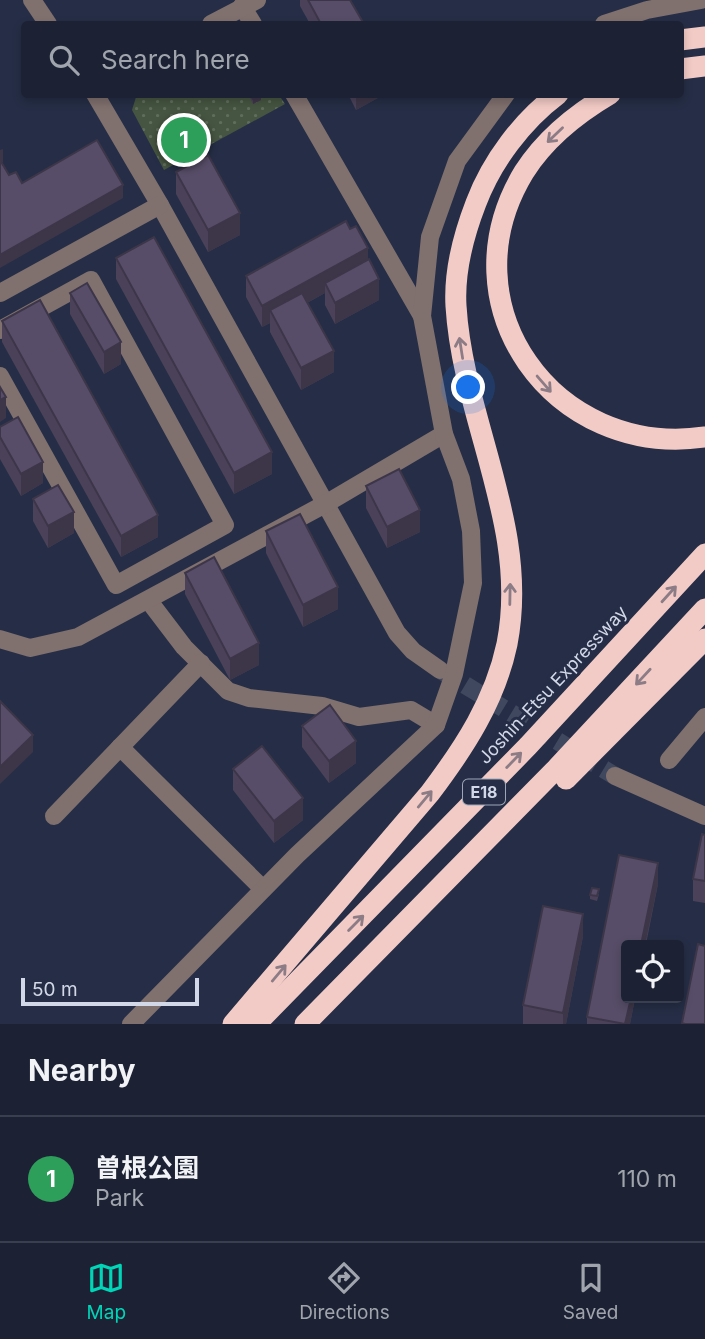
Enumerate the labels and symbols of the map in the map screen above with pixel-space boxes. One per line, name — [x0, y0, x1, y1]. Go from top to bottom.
pin: 1 — [161, 114, 207, 166]
one-way arrow — [547, 126, 564, 143]
one-way arrow — [454, 337, 467, 360]
your location — [451, 370, 485, 404]
one-way arrow — [536, 375, 552, 393]
one-way arrow — [504, 582, 517, 605]
one-way arrow — [661, 585, 677, 603]
street label: Joshin-Etsu Expressway — [474, 601, 631, 768]
one-way arrow — [634, 668, 651, 685]
one-way arrow — [506, 752, 523, 769]
road number: E18 — [463, 779, 505, 804]
one-way arrow — [417, 790, 433, 808]
one-way arrow — [347, 915, 364, 932]
one-way arrow — [270, 964, 286, 982]
scale bar — [21, 975, 200, 1007]

